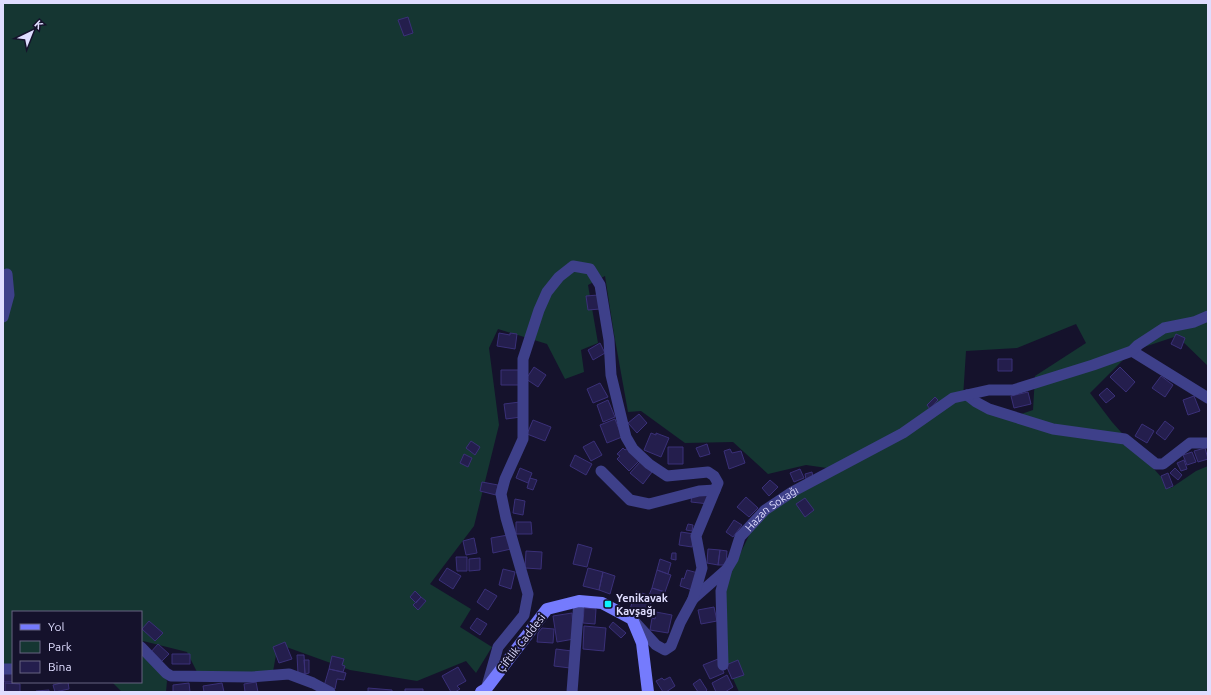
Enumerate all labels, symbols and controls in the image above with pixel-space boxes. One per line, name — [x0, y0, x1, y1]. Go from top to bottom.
north arrow — [12, 12, 52, 52]
text: K — [32, 18, 46, 32]
street label: Hazan Sokağı — [743, 484, 800, 534]
place label: Yenikavak Kavşağı — [616, 592, 669, 617]
marker: Yenikavak Kavşağı — [603, 599, 613, 609]
legend — [12, 611, 142, 683]
street label: Çiftlik Caddesi — [495, 612, 547, 674]
text: Yol — [48, 620, 65, 633]
text: Park — [48, 640, 72, 653]
text: Bina — [48, 660, 72, 673]

